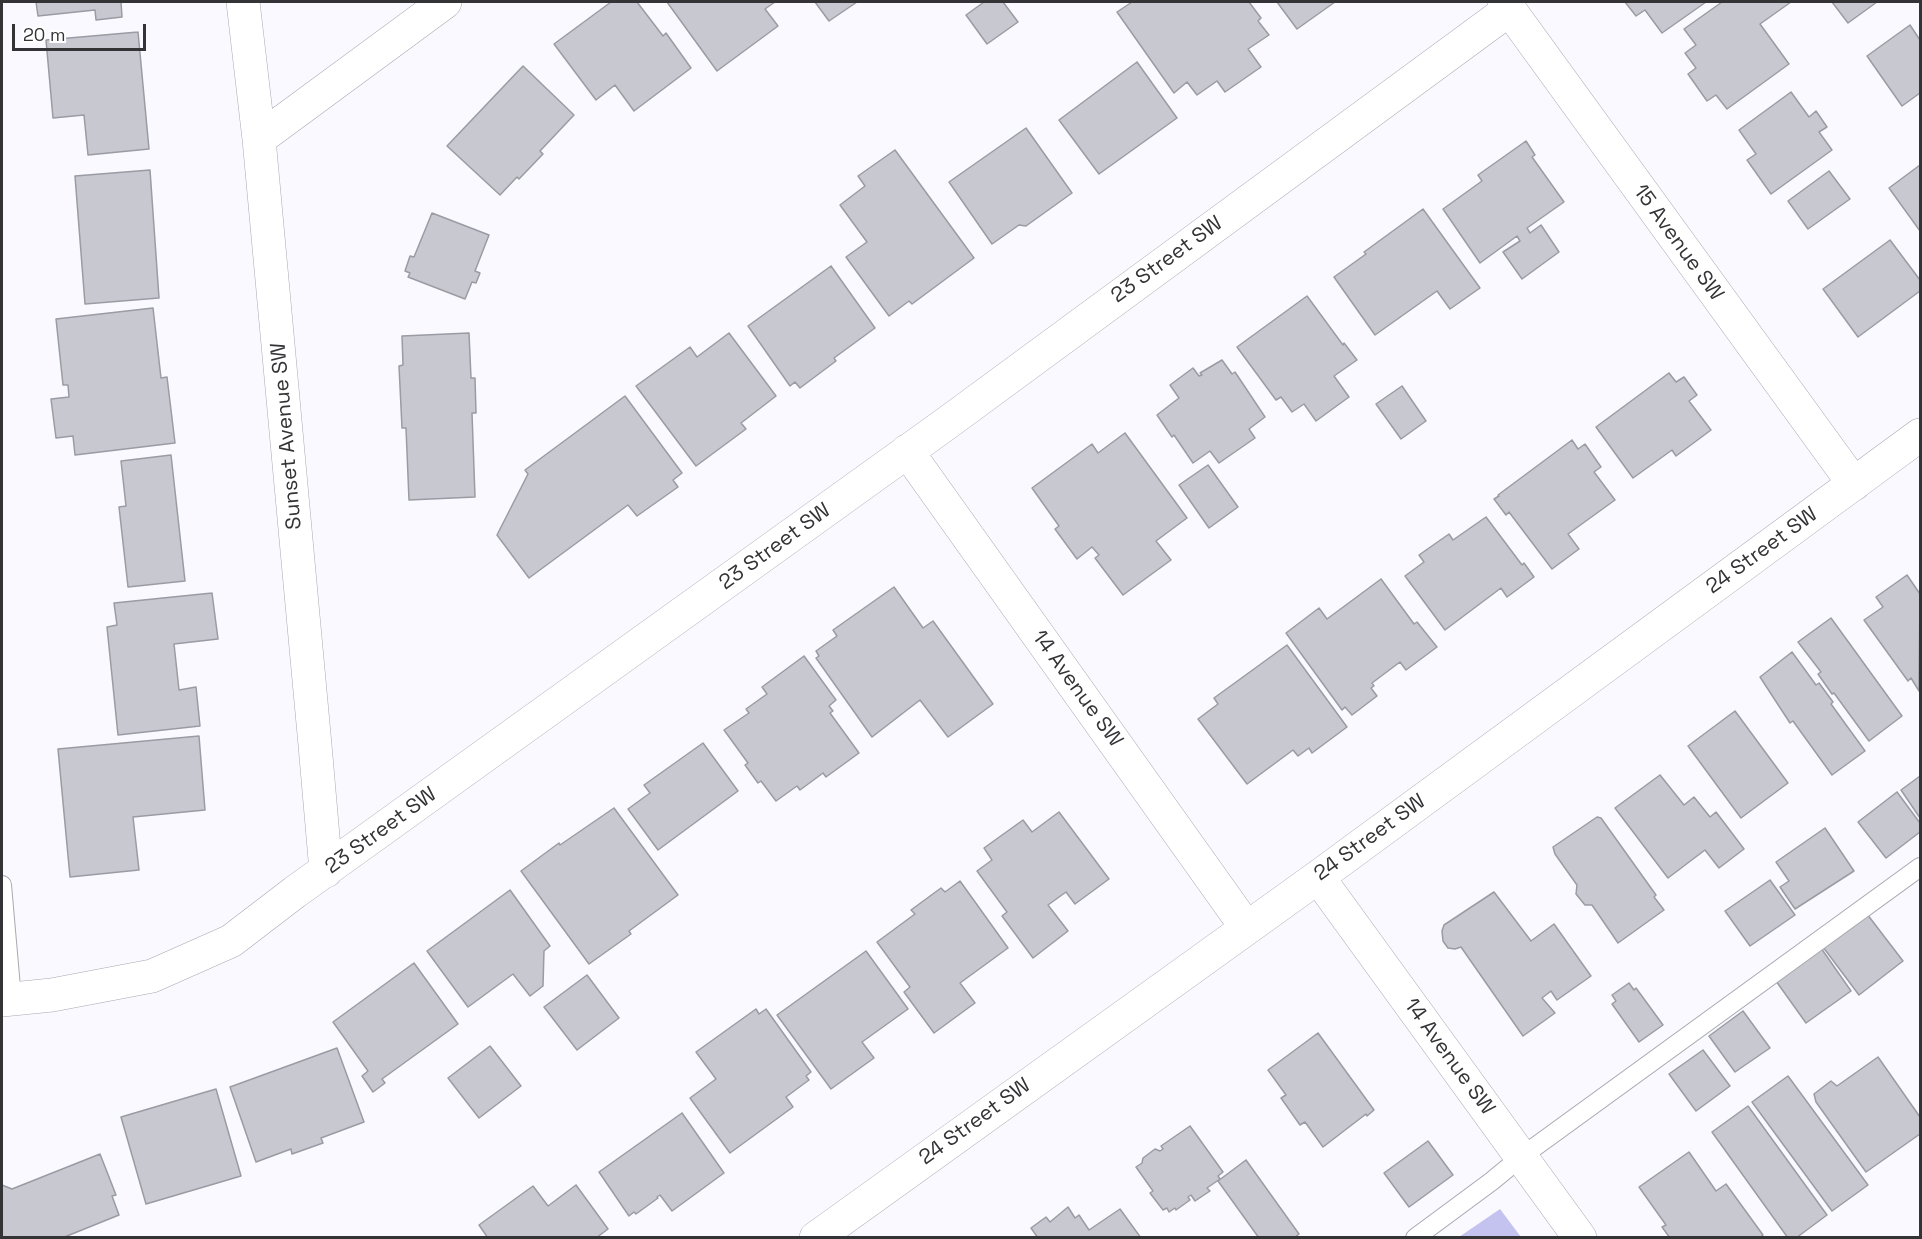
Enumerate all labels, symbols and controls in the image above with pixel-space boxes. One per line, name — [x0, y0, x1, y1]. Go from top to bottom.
scale bar — [15, 12, 148, 50]
text: 20 m — [23, 23, 66, 46]
street label: 15 Avenue SW — [1627, 180, 1729, 306]
street label: 23 Street SW — [1106, 211, 1228, 309]
street label: Sunset Avenue SW — [266, 341, 308, 531]
street label: 23 Street SW — [714, 498, 836, 596]
street label: 24 Street SW — [1701, 502, 1823, 600]
street label: 14 Avenue SW — [1026, 626, 1128, 752]
street label: 23 Street SW — [320, 782, 442, 880]
street label: 24 Street SW — [1309, 789, 1431, 887]
street label: 14 Avenue SW — [1398, 994, 1500, 1120]
street label: 24 Street SW — [914, 1073, 1036, 1171]

